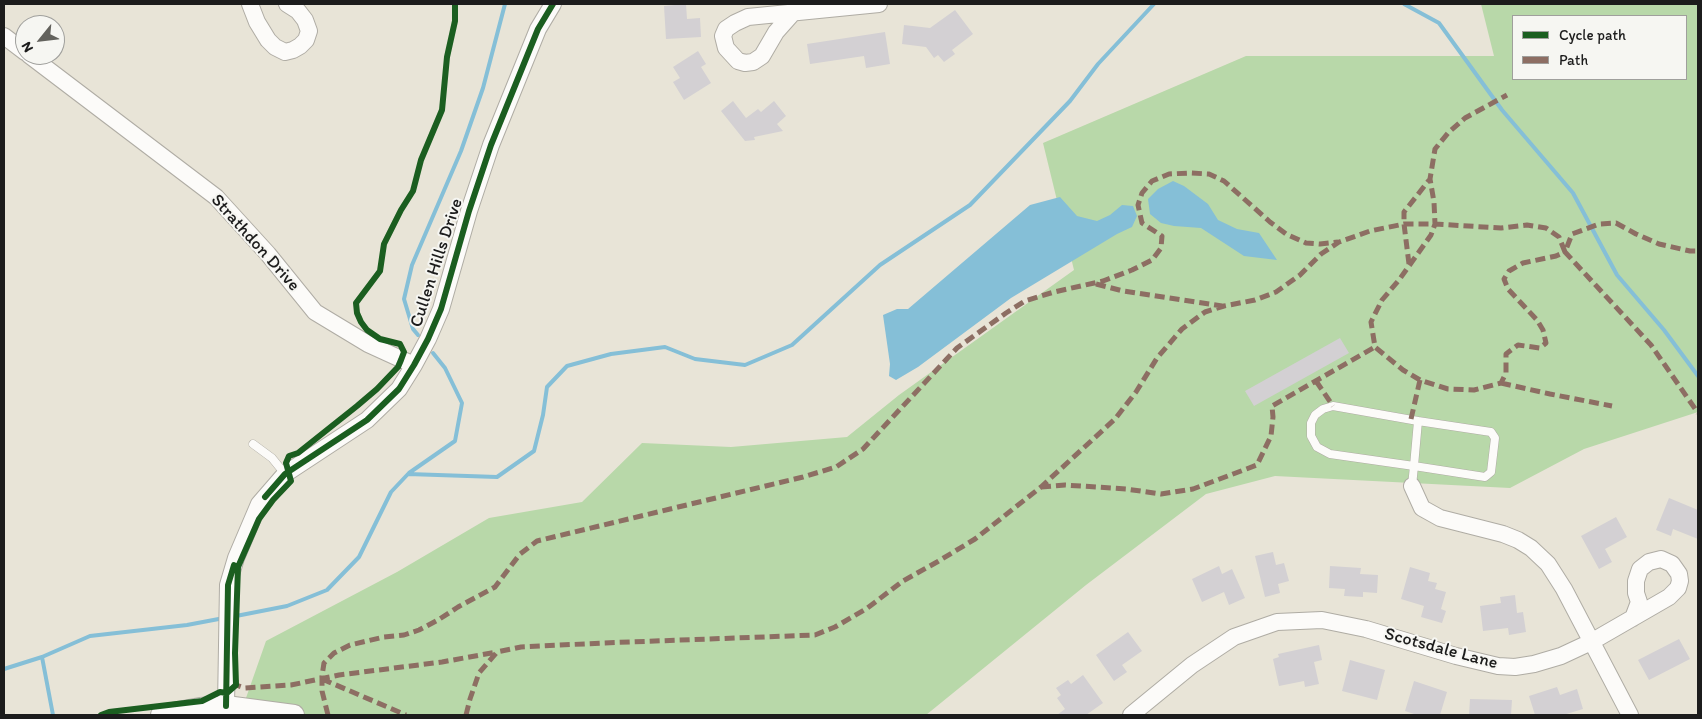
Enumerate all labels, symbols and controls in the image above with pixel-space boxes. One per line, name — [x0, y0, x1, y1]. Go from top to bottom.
north arrow — [15, 15, 65, 65]
legend — [1512, 15, 1687, 80]
text: Cycle path — [1559, 26, 1626, 44]
text: N — [18, 39, 37, 55]
text: Path — [1559, 51, 1588, 69]
street label: Strathdon Drive — [206, 190, 304, 296]
street label: Cullen Hills Drive — [406, 196, 468, 330]
street label: Scotsdale Lane — [1382, 624, 1500, 674]

